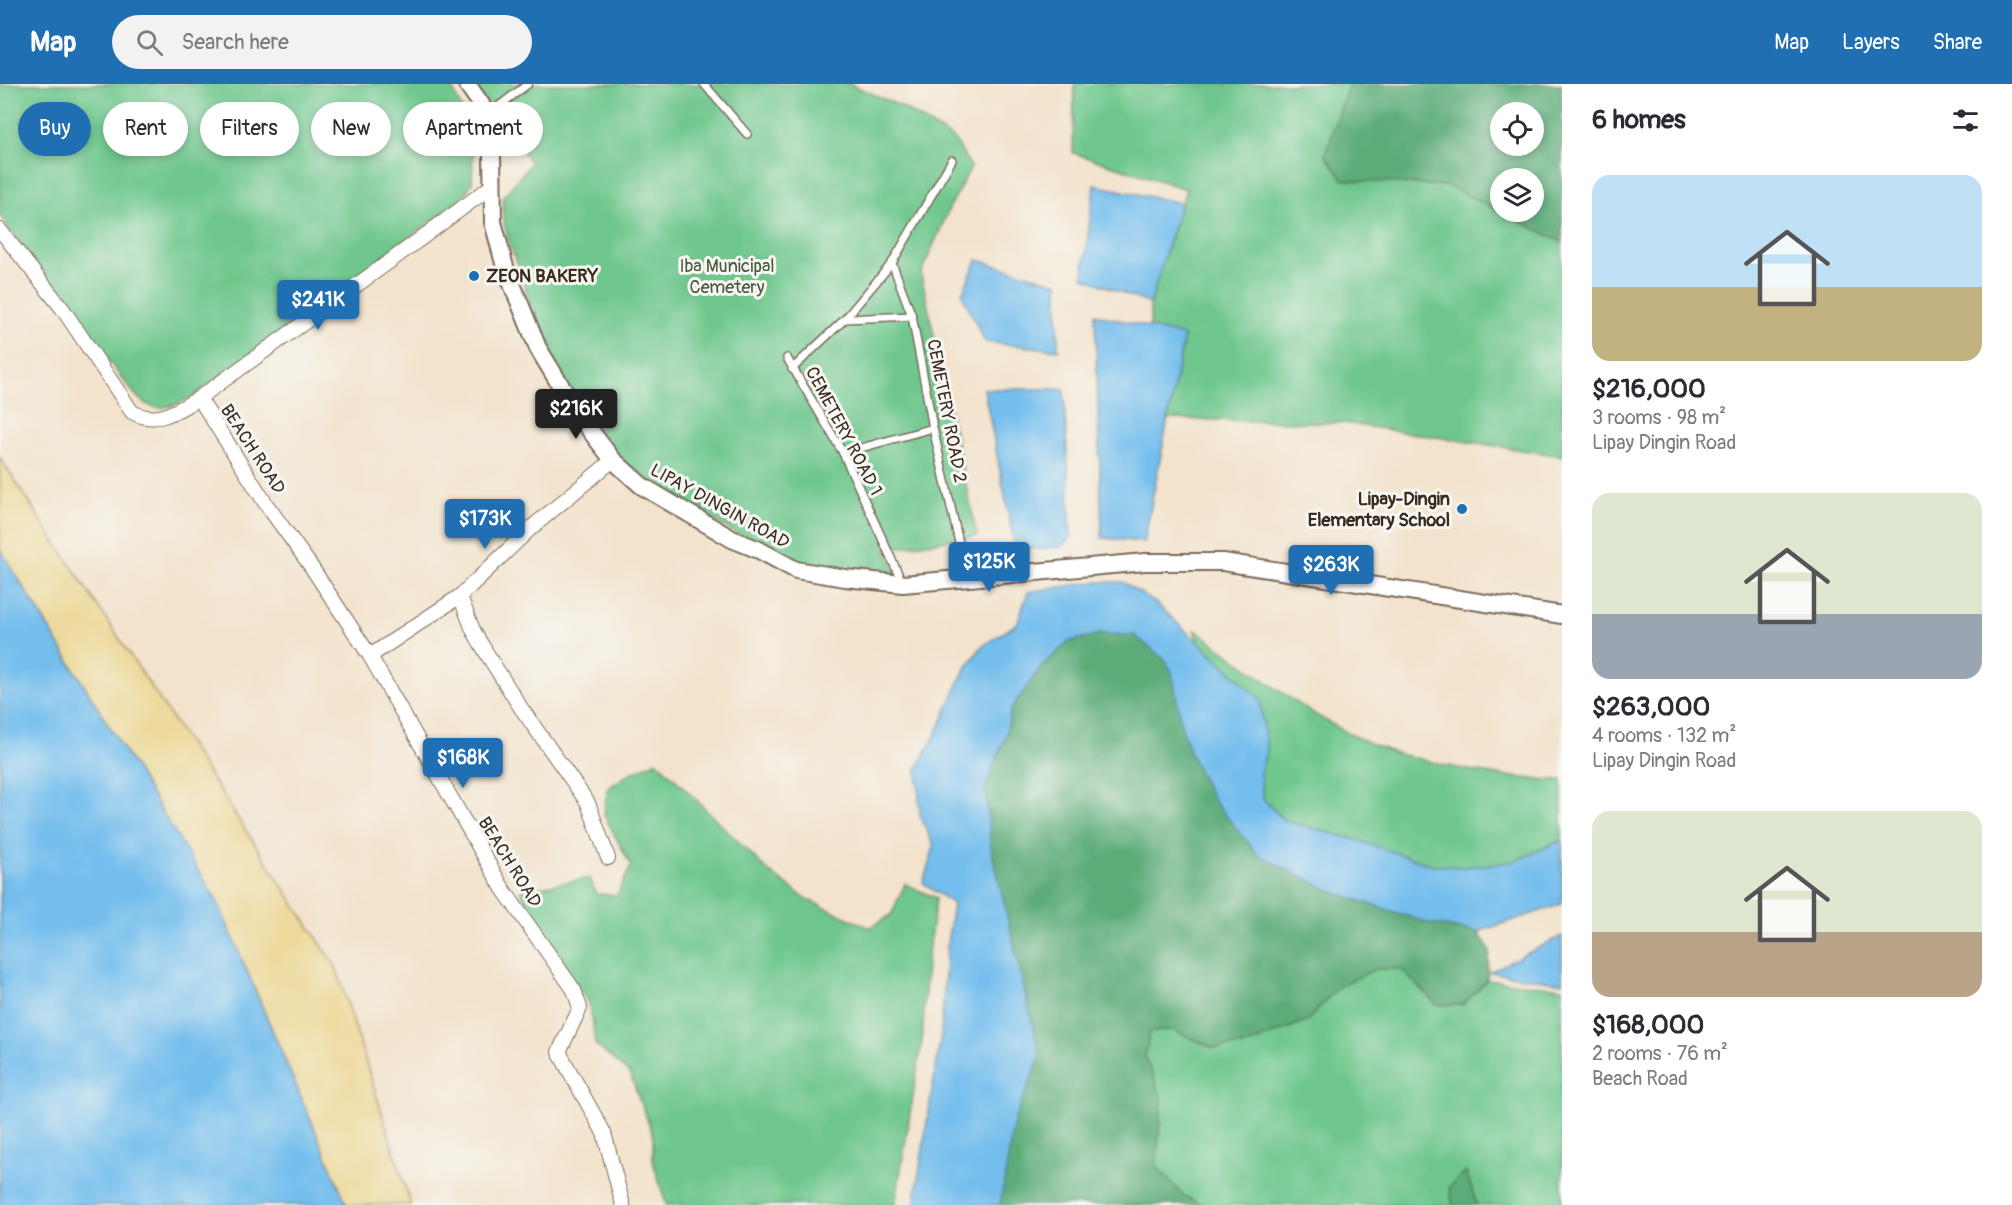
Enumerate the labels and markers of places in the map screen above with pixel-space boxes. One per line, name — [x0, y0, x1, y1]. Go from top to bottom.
place label: ZEON BAKERY — [486, 265, 599, 288]
marker: ZEON BAKERY — [467, 269, 481, 283]
pin: $241K — [276, 280, 360, 331]
pin: $216K — [534, 389, 618, 440]
place label: Lipay-Dingin Elementary School — [1308, 488, 1450, 532]
pin: $173K — [443, 499, 527, 550]
marker: Lipay-Dingin Elementary School — [1455, 502, 1469, 516]
pin: $125K — [947, 542, 1031, 593]
pin: $263K — [1289, 545, 1373, 596]
pin: $168K — [421, 738, 505, 789]

